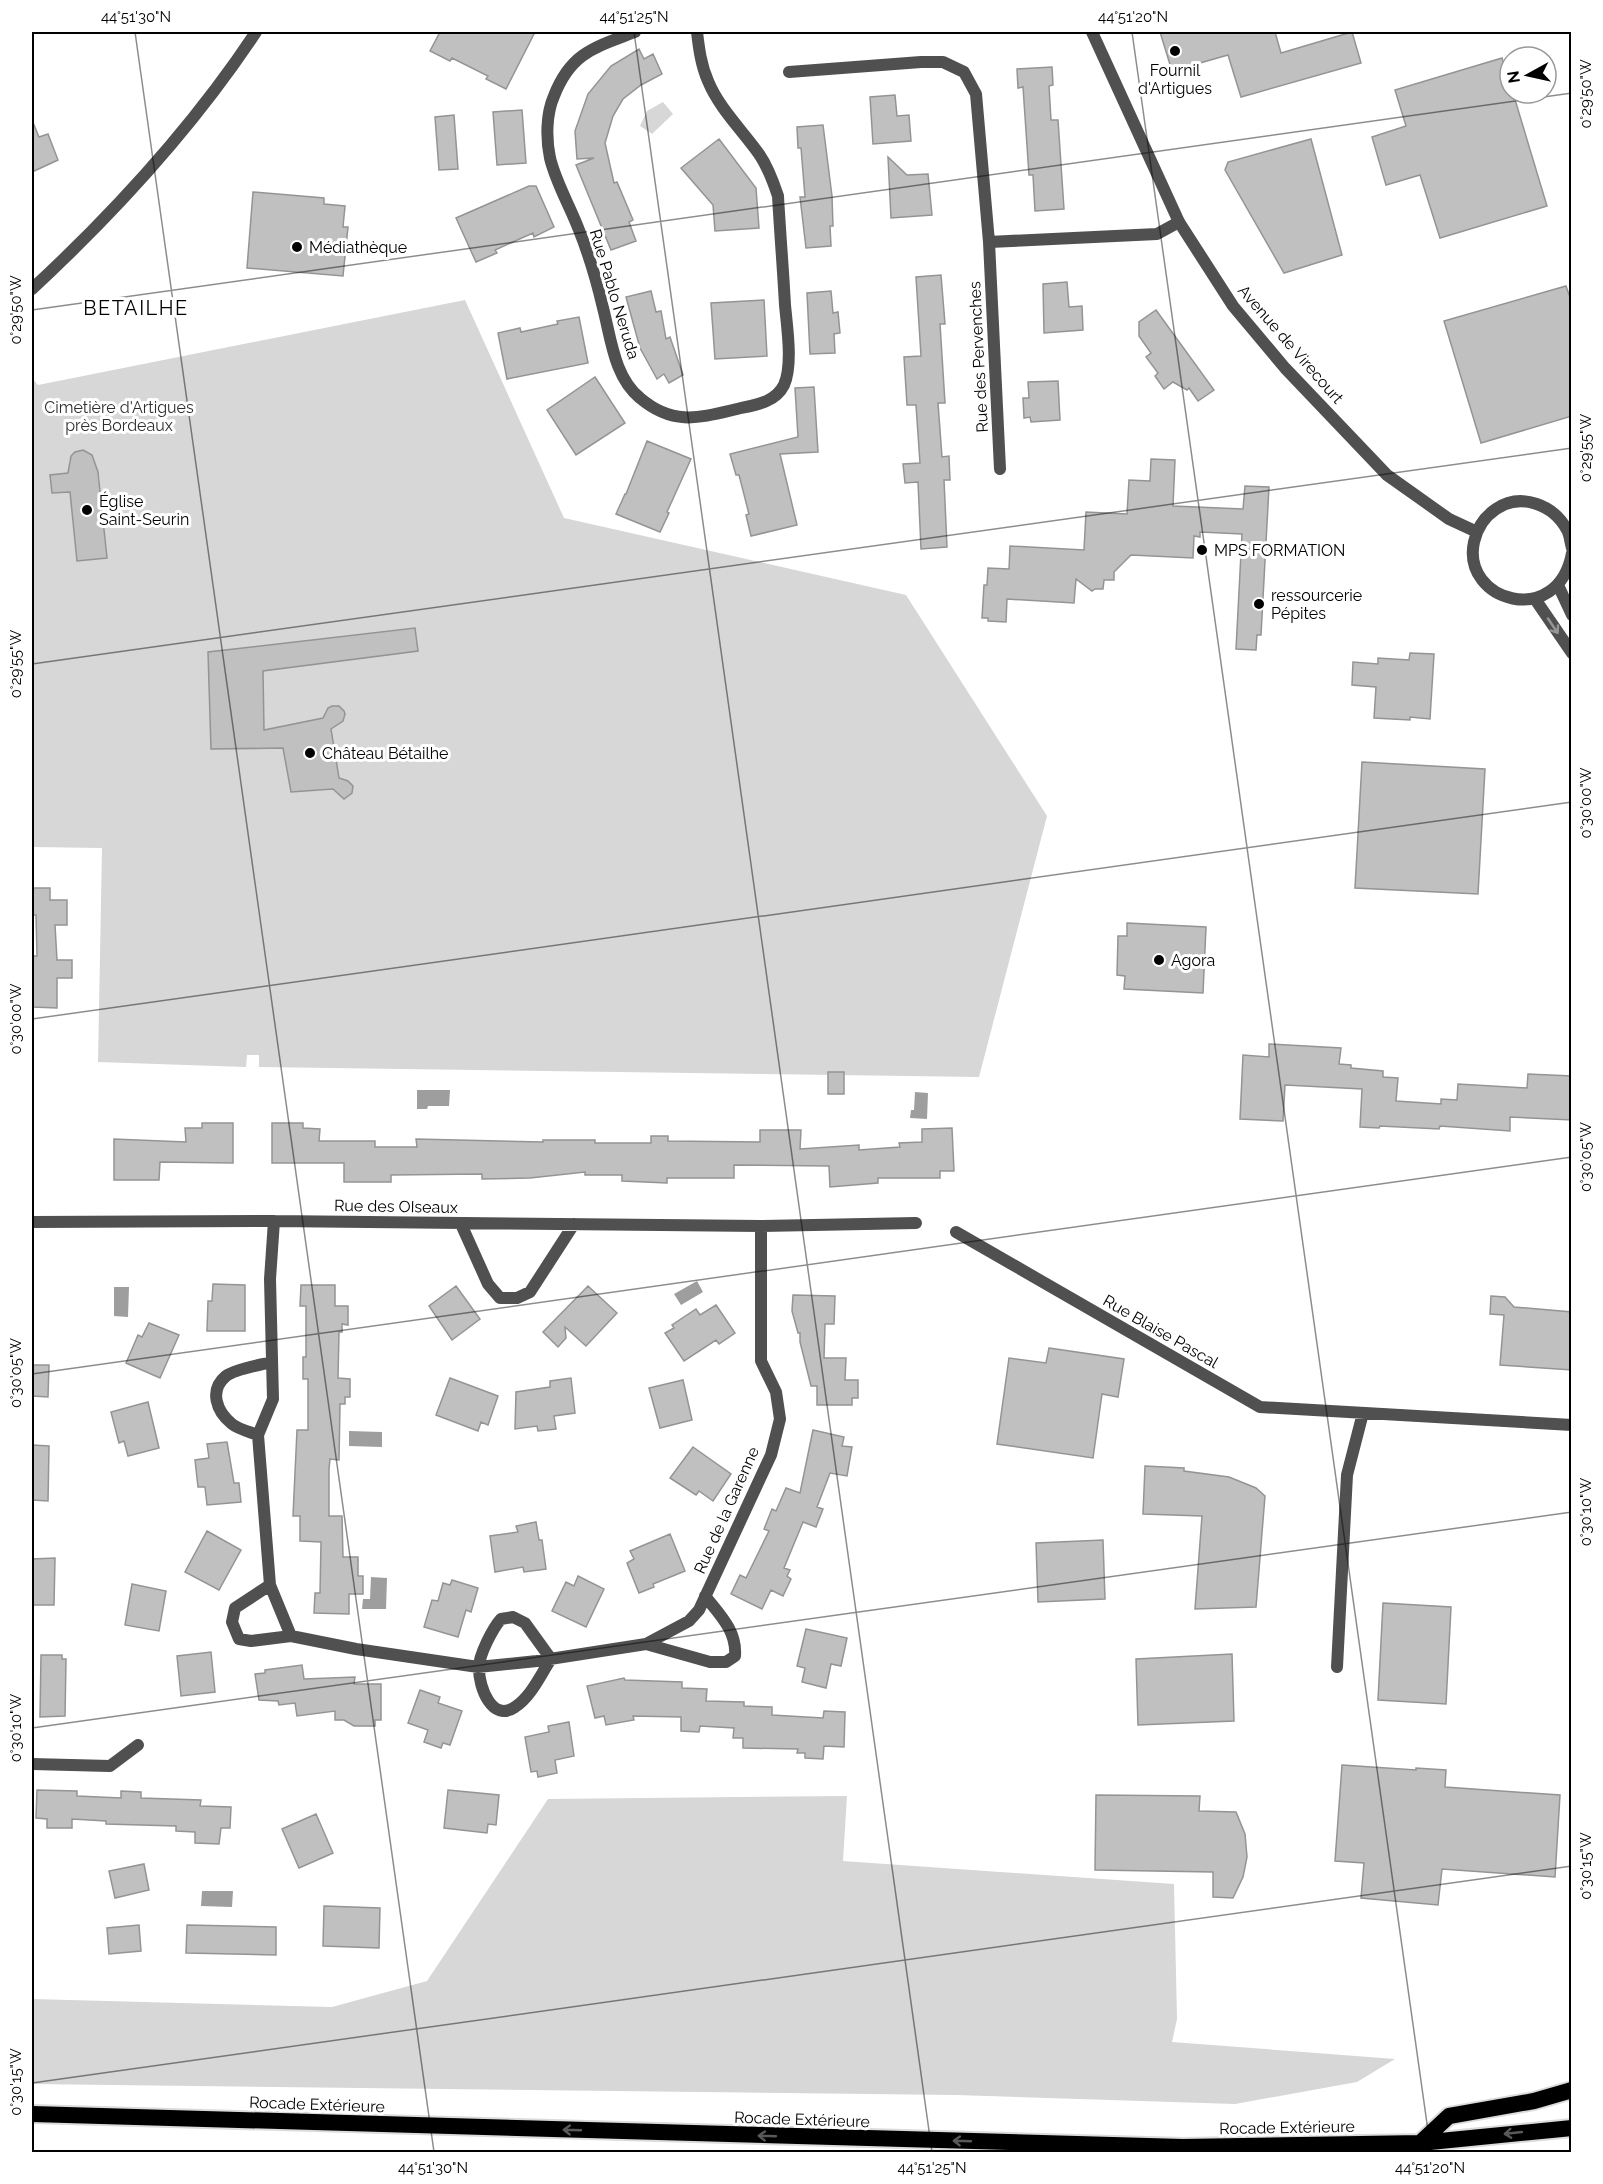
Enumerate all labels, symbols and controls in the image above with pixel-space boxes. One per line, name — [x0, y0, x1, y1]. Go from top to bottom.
text: 44°51'30"N — [101, 8, 171, 26]
text: 44°51'25"N — [599, 8, 669, 26]
text: 44°51'20"N — [1098, 8, 1168, 26]
marker: Fournil d'Artigues — [1168, 44, 1182, 58]
north arrow — [1498, 45, 1558, 105]
text: 0°29'50"W — [1577, 59, 1595, 129]
place label: Fournil d'Artigues — [1138, 61, 1212, 98]
text: N — [1503, 70, 1524, 84]
street label: Rue Pablo Neruda — [586, 227, 643, 362]
place label: Médiathèque — [309, 238, 407, 257]
marker: Médiathèque — [290, 240, 304, 254]
text: 0°29'50"W — [7, 275, 25, 345]
street label: Rue des Pervenches — [965, 281, 992, 433]
street label: Avenue de Virecourt — [1234, 281, 1348, 408]
district label: BETAILHE — [83, 296, 189, 320]
park label: Cimetière d'Artigues près Bordeaux — [44, 398, 194, 435]
text: 0°29'55"W — [1577, 414, 1595, 482]
place label: Église Saint-Seurin — [99, 491, 189, 529]
marker: Église Saint-Seurin — [80, 503, 94, 517]
place label: MPS FORMATION — [1214, 541, 1345, 560]
marker: MPS FORMATION — [1195, 543, 1209, 557]
place label: ressourcerie Pépites — [1271, 586, 1362, 623]
marker: ressourcerie Pépites — [1252, 597, 1266, 611]
one-way arrow — [1547, 617, 1560, 634]
text: 0°29'55"W — [7, 630, 25, 698]
place label: Château Bétailhe — [322, 744, 449, 763]
marker: Château Bétailhe — [303, 746, 317, 760]
text: 0°30'00"W — [1577, 767, 1595, 838]
place label: Agora — [1171, 951, 1215, 970]
marker: Agora — [1152, 953, 1166, 967]
text: 0°30'00"W — [7, 983, 25, 1054]
text: 0°30'05"W — [1577, 1122, 1595, 1192]
street label: Rue des OIseaux — [334, 1196, 458, 1217]
street label: Rue Blaise Pascal — [1100, 1291, 1222, 1372]
text: 0°30'05"W — [7, 1338, 25, 1408]
street label: Rue de la Garenne — [690, 1444, 763, 1577]
text: 0°30'10"W — [1577, 1478, 1595, 1546]
text: 0°30'10"W — [7, 1694, 25, 1762]
text: 0°30'15"W — [1577, 1832, 1595, 1900]
text: 0°30'15"W — [7, 2048, 25, 2116]
street label: Rocade Extérieure — [249, 2093, 385, 2116]
street label: Rocade Extérieure — [734, 2108, 870, 2131]
street label: Rocade Extérieure — [1219, 2117, 1355, 2138]
one-way arrow — [563, 2124, 583, 2135]
one-way arrow — [1504, 2128, 1524, 2139]
one-way arrow — [757, 2130, 777, 2141]
one-way arrow — [952, 2136, 972, 2147]
text: 44°51'30"N — [398, 2159, 468, 2177]
text: 44°51'25"N — [897, 2159, 967, 2177]
text: 44°51'20"N — [1395, 2159, 1465, 2177]

